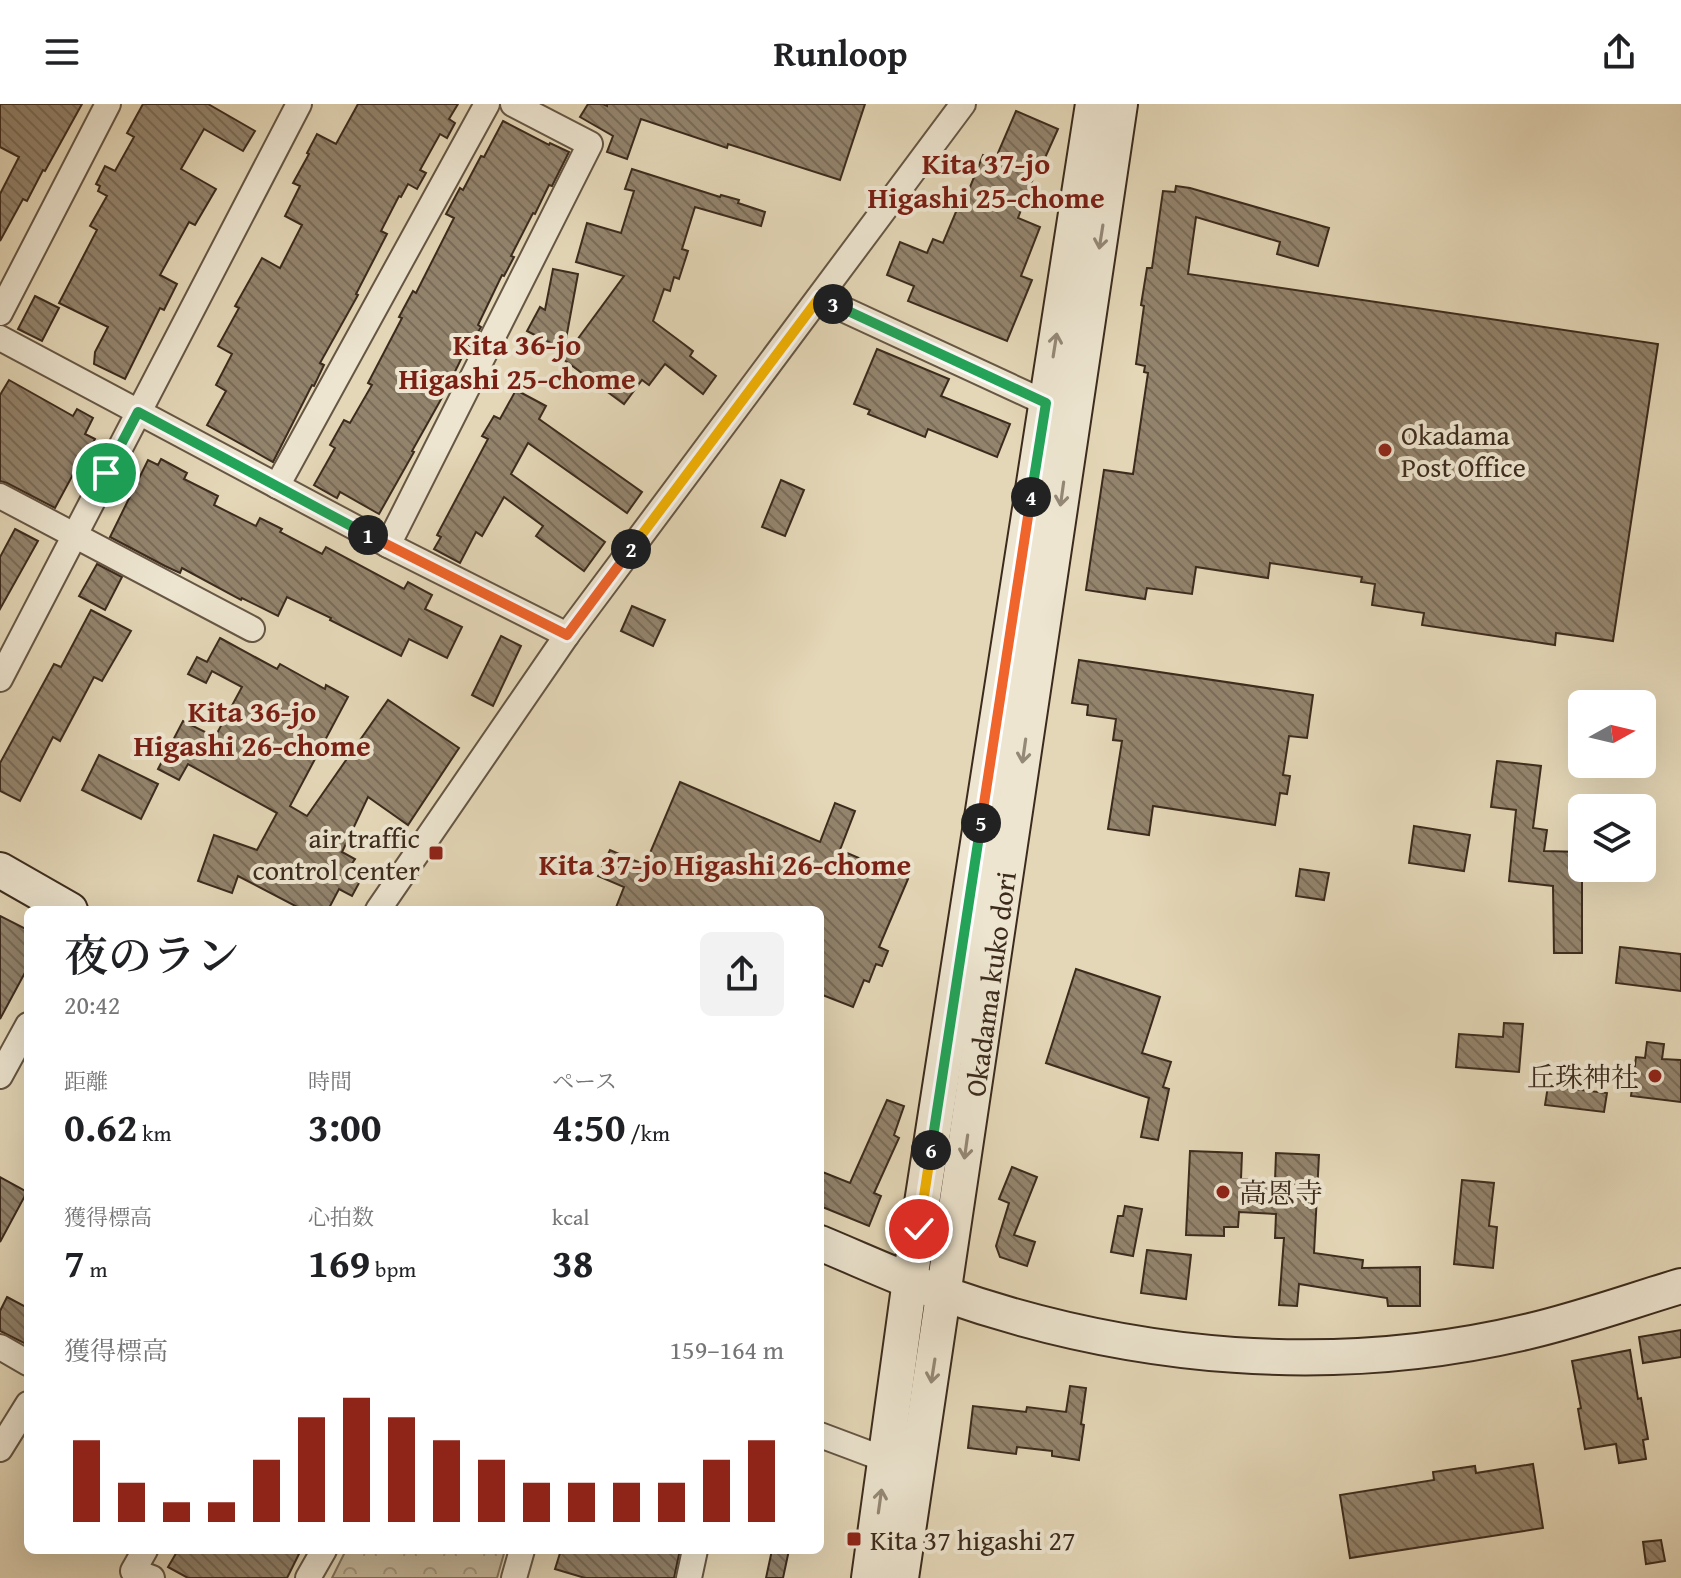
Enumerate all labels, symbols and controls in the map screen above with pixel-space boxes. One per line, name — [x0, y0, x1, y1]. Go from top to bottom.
text: Runloop — [773, 26, 908, 79]
icon: menu — [40, 30, 84, 74]
icon: share — [1597, 30, 1641, 74]
district label: Kita 37-jo Higashi 25-chome — [867, 141, 1105, 219]
one-way arrow — [1092, 223, 1107, 249]
pin: 3 — [813, 284, 853, 324]
text: 3 — [827, 288, 839, 320]
district label: Kita 36-jo Higashi 25-chome — [398, 322, 636, 400]
one-way arrow — [1048, 333, 1063, 358]
place label: Okadama Post Office — [1401, 414, 1526, 487]
pin — [72, 439, 140, 507]
marker: Okadama Post Office — [1376, 441, 1394, 459]
icon: arrive — [84, 451, 128, 495]
pin: 4 — [1011, 477, 1051, 517]
text: 4 — [1025, 481, 1037, 513]
one-way arrow — [1054, 481, 1069, 506]
pin: 1 — [348, 515, 388, 555]
text: 1 — [362, 519, 374, 551]
pin: 2 — [611, 529, 651, 569]
text: 2 — [625, 533, 637, 565]
district label: Kita 36-jo Higashi 26-chome — [133, 689, 371, 767]
north arrow — [1568, 690, 1656, 778]
map controls — [1568, 690, 1656, 882]
one-way arrow — [1016, 738, 1031, 763]
button: layers — [1568, 794, 1656, 882]
pin: 5 — [961, 803, 1001, 843]
text: 5 — [975, 807, 987, 839]
place label: air traffic control center — [252, 817, 420, 890]
district label: Kita 37-jo Higashi 26-chome — [539, 842, 911, 886]
marker: air traffic control center — [427, 844, 445, 862]
street label: Okadama kuko dori — [954, 869, 1026, 1099]
text: 夜のラン — [64, 923, 240, 987]
button: share — [700, 932, 784, 1016]
text: 20:42 — [64, 985, 120, 1024]
place label: 丘珠神社 — [1527, 1056, 1639, 1097]
text: 距離 — [64, 1065, 108, 1097]
text: 時間 — [308, 1065, 352, 1097]
text: ペース — [552, 1065, 617, 1097]
marker: 丘珠神社 — [1646, 1067, 1664, 1085]
text: 0.62 — [64, 1097, 137, 1156]
text: 3:00 — [308, 1097, 381, 1156]
text: 4:50 — [552, 1097, 625, 1156]
text: km — [137, 1117, 171, 1149]
text: /km — [625, 1117, 670, 1149]
pin: 6 — [911, 1130, 951, 1170]
one-way arrow — [958, 1133, 973, 1159]
text: 6 — [925, 1134, 937, 1166]
place label: 高恩寺 — [1239, 1172, 1323, 1213]
marker: 高恩寺 — [1214, 1183, 1232, 1201]
pin — [885, 1195, 953, 1263]
text: 獲得標高 — [64, 1201, 152, 1233]
text: 心拍数 — [308, 1201, 374, 1233]
text: kcal — [552, 1201, 590, 1233]
icon: check — [897, 1207, 941, 1251]
text: 7 — [64, 1233, 85, 1292]
text: 169 — [308, 1233, 370, 1292]
text: 38 — [552, 1233, 593, 1292]
text: m — [85, 1253, 108, 1285]
text: bpm — [370, 1253, 416, 1285]
text: 159–164 m — [670, 1330, 784, 1369]
text: 獲得標高 — [64, 1331, 168, 1370]
one-way arrow — [924, 1358, 939, 1383]
one-way arrow — [873, 1489, 888, 1514]
place label: Kita 37 higashi 27 — [870, 1519, 1075, 1560]
marker: Kita 37 higashi 27 — [845, 1530, 863, 1548]

